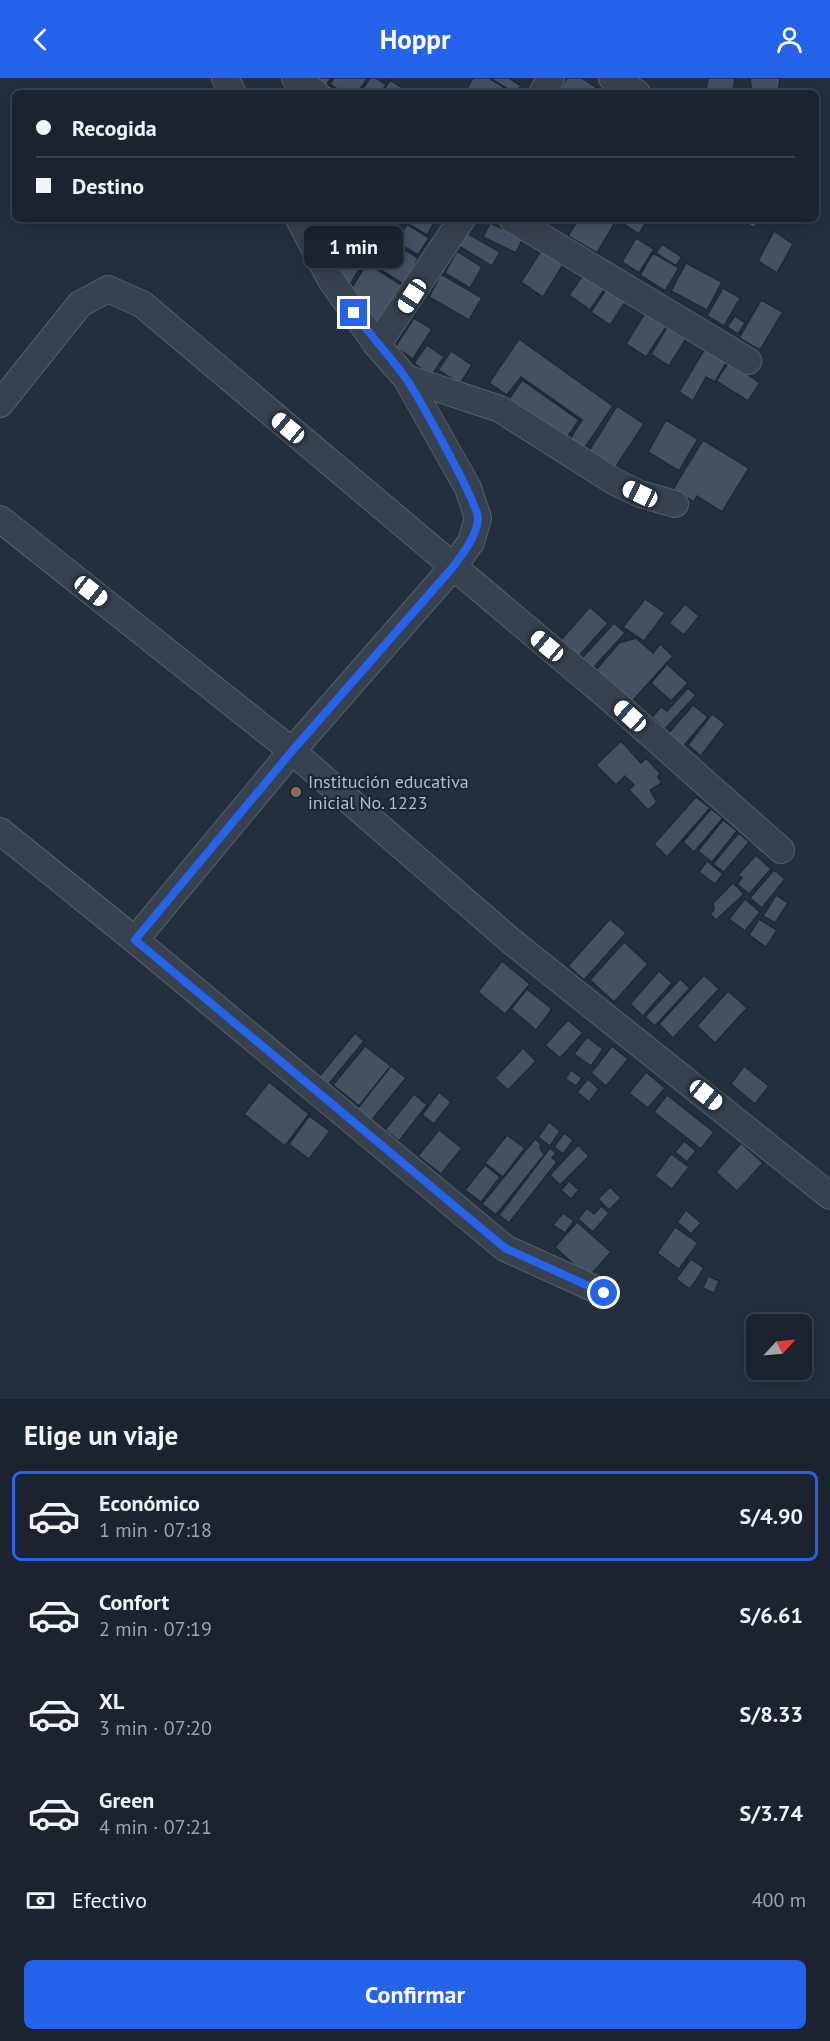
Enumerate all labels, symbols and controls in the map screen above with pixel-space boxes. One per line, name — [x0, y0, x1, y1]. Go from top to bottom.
text: Hoppr — [380, 22, 450, 56]
icon: back — [24, 23, 57, 56]
icon: person — [773, 23, 806, 56]
text: Recogida — [72, 114, 157, 142]
text: Destino — [72, 172, 144, 200]
callout: 1 min — [304, 226, 404, 268]
text: 1 min — [329, 234, 378, 260]
car — [395, 276, 429, 316]
route end — [340, 299, 367, 326]
car — [268, 410, 308, 446]
car — [620, 478, 660, 510]
car — [71, 573, 111, 609]
car — [527, 628, 567, 664]
car — [611, 697, 649, 735]
place label: Institución educativa inicial No. 1223 — [308, 770, 469, 814]
marker: Institución educativa inicial No. 1223 — [289, 785, 303, 799]
car — [686, 1077, 726, 1113]
route start — [590, 1279, 617, 1306]
north arrow — [746, 1314, 812, 1380]
map controls — [746, 1314, 812, 1380]
text: Elige un viaje — [24, 1418, 178, 1452]
icon: car — [27, 1489, 81, 1543]
text: Económico — [99, 1489, 200, 1517]
text: S/4.90 — [740, 1502, 803, 1530]
text: 1 min · 07:18 — [99, 1517, 212, 1543]
icon: car — [27, 1588, 81, 1642]
text: Confort — [99, 1588, 169, 1616]
text: S/6.61 — [740, 1601, 803, 1629]
text: 2 min · 07:19 — [99, 1616, 212, 1642]
icon: car — [27, 1687, 81, 1741]
text: XL — [99, 1687, 124, 1715]
text: S/8.33 — [740, 1700, 803, 1728]
text: 3 min · 07:20 — [99, 1715, 212, 1741]
icon: car — [27, 1786, 81, 1840]
text: Green — [99, 1786, 154, 1814]
text: S/3.74 — [740, 1799, 803, 1827]
text: 4 min · 07:21 — [99, 1814, 212, 1840]
icon: cash — [24, 1884, 57, 1917]
text: Efectivo — [72, 1886, 147, 1914]
text: 400 m — [752, 1887, 806, 1913]
button: Confirmar — [24, 1960, 806, 2029]

